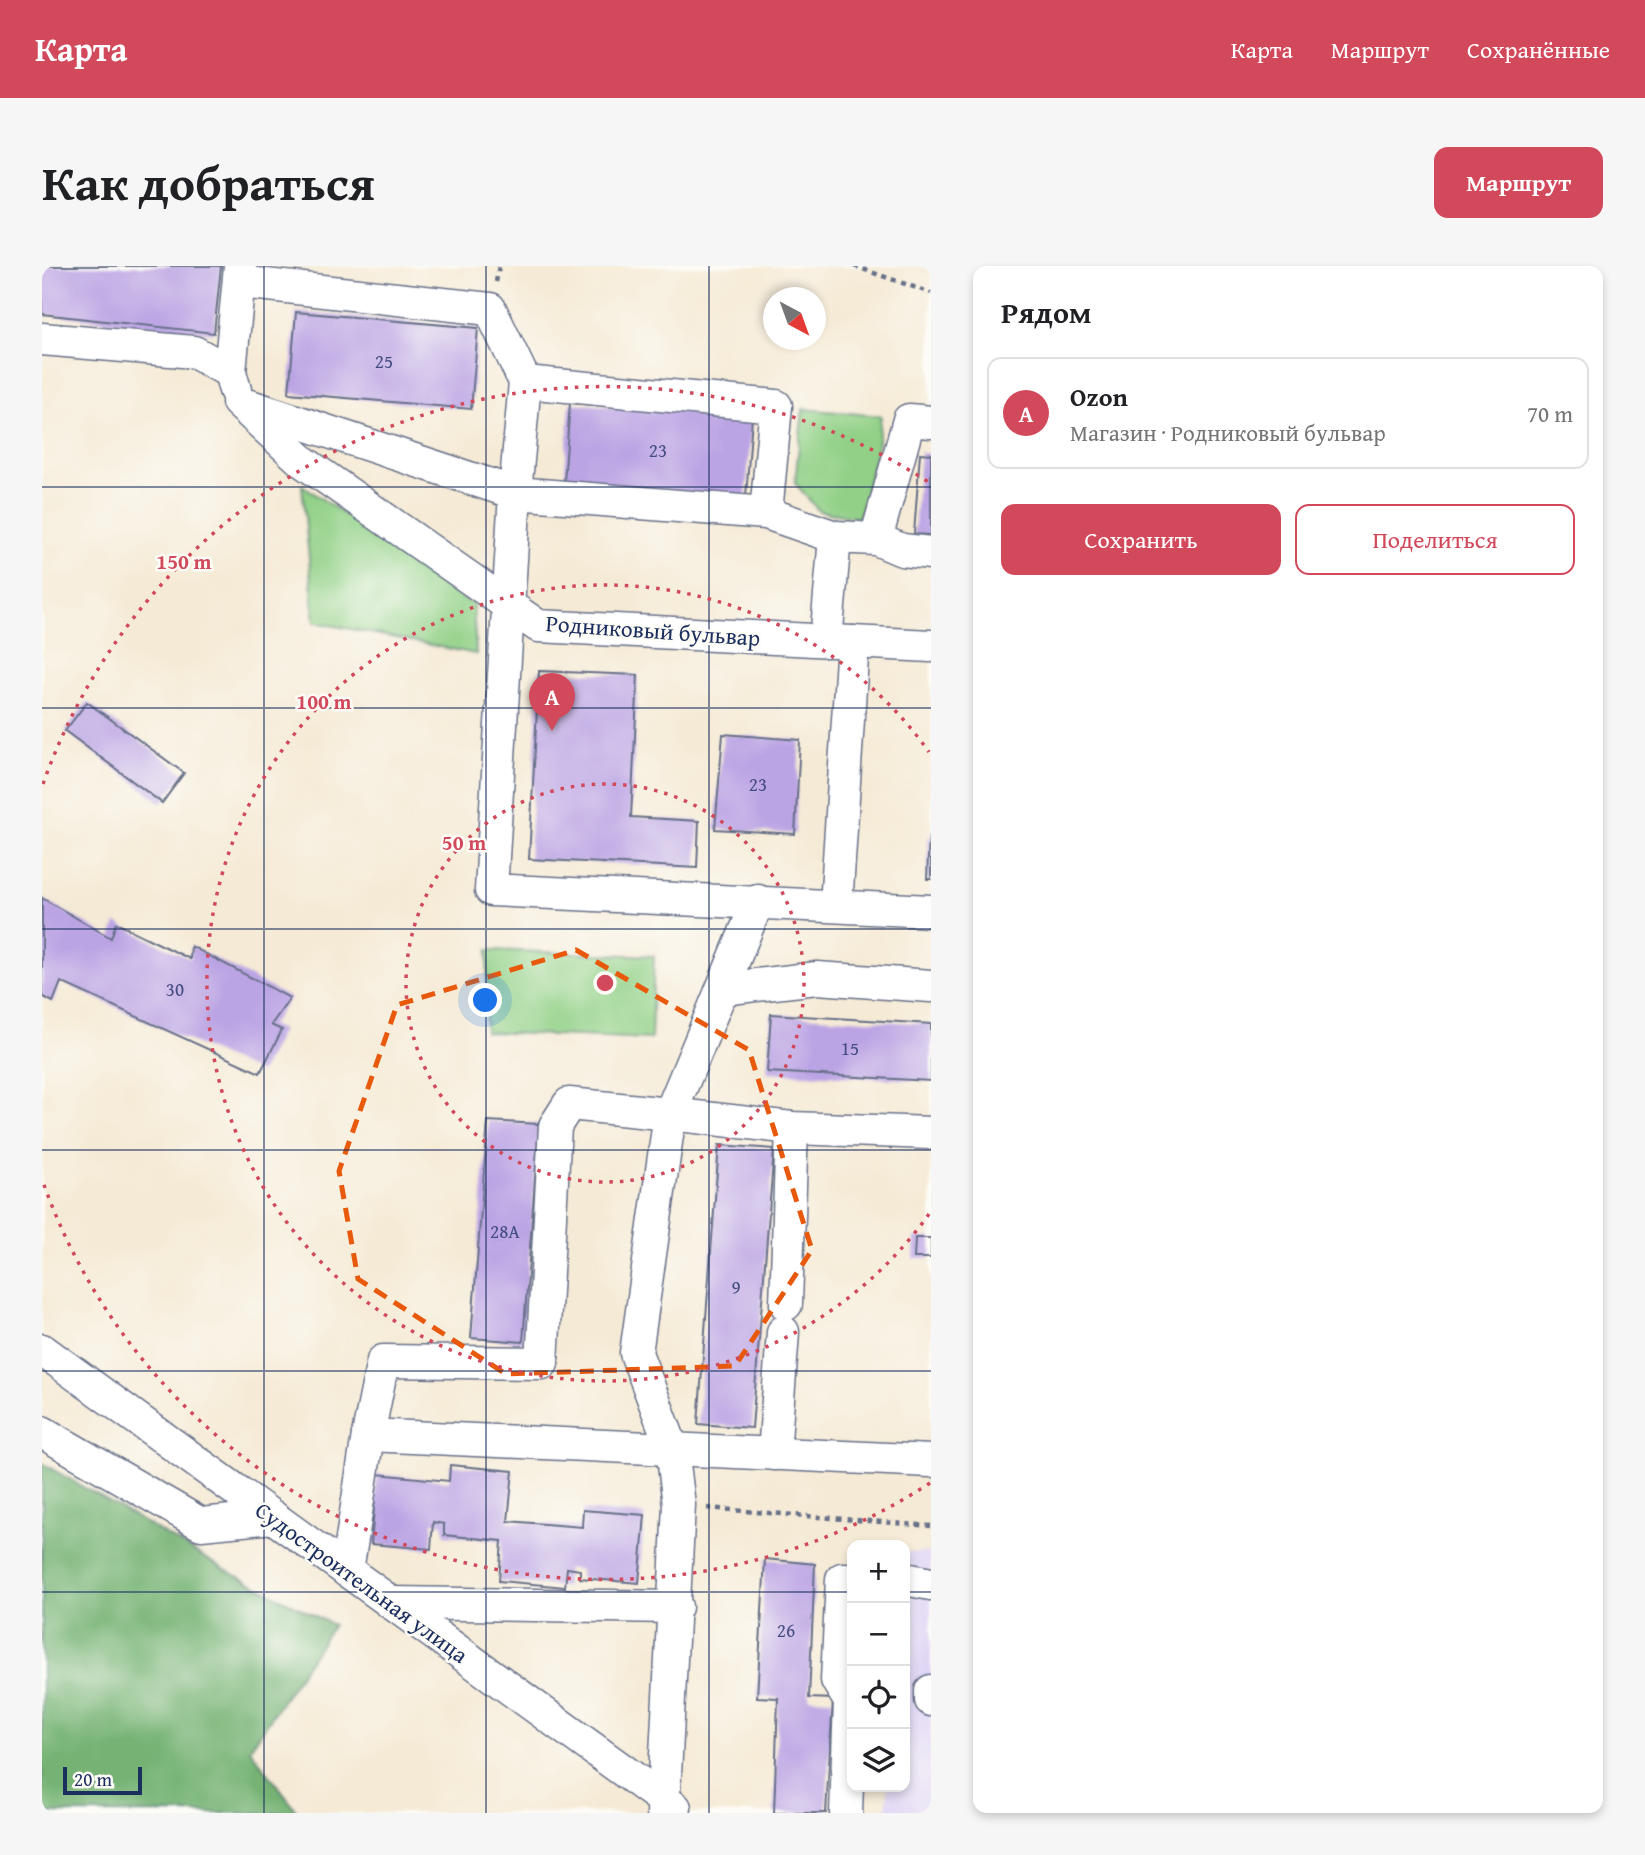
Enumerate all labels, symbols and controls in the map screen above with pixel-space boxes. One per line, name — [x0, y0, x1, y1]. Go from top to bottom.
text: Карта — [35, 25, 127, 73]
text: Карта — [1231, 32, 1293, 67]
text: Маршрут — [1331, 32, 1429, 67]
text: Сохранённые — [1467, 32, 1610, 67]
text: Как добраться — [42, 146, 375, 218]
button: Маршрут — [1434, 147, 1603, 218]
north arrow — [763, 287, 826, 350]
text: Рядом — [1001, 290, 1092, 334]
house number: 25 — [375, 347, 393, 375]
text: Ozon — [1070, 377, 1128, 416]
text: A — [1019, 397, 1033, 430]
text: 70 m — [1527, 397, 1573, 430]
text: Магазин · Родниковый бульвар — [1070, 416, 1386, 449]
house number: 23 — [649, 436, 667, 464]
button: Сохранить — [1001, 504, 1281, 575]
button: Поделиться — [1295, 504, 1575, 575]
text: 150 m — [156, 546, 212, 577]
street label: Родниковый бульвар — [545, 606, 761, 654]
pin: A — [529, 673, 575, 731]
text: 100 m — [296, 686, 352, 717]
house number: 23 — [749, 770, 767, 798]
text: 50 m — [442, 827, 486, 858]
centre of rings — [593, 971, 617, 995]
house number: 30 — [166, 975, 184, 1003]
your location — [468, 983, 502, 1017]
house number: 15 — [841, 1034, 859, 1062]
house number: 28А — [490, 1217, 520, 1245]
house number: 9 — [731, 1273, 741, 1301]
street label: Судостроительная улица — [249, 1493, 475, 1671]
map controls — [847, 1540, 910, 1792]
button: + — [847, 1540, 910, 1603]
button: − — [847, 1603, 910, 1666]
house number: 26 — [777, 1616, 795, 1644]
button: locate — [847, 1666, 910, 1729]
button: layers — [847, 1729, 910, 1792]
scale bar — [63, 1764, 142, 1796]
text: 20 m — [74, 1765, 112, 1793]

